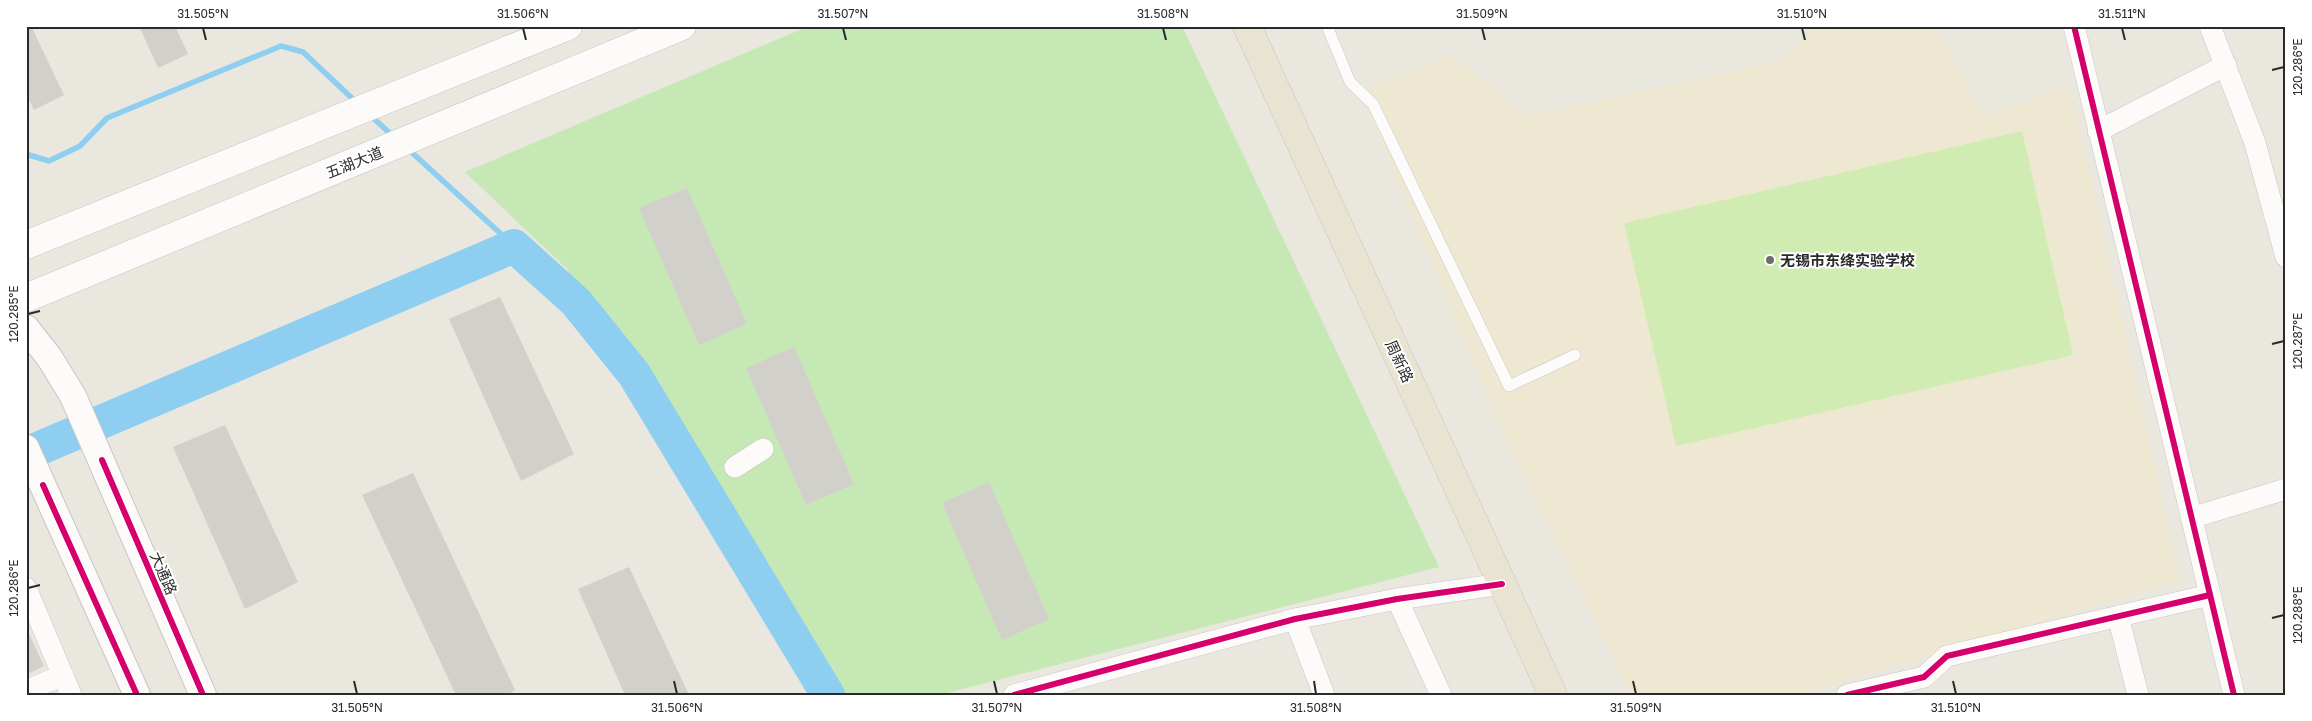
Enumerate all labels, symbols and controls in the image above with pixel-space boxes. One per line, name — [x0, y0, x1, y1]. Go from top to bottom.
text: 31.505°N — [177, 6, 229, 21]
text: 31.506°N — [497, 6, 549, 21]
text: 31.507°N — [817, 6, 869, 21]
text: 31.508°N — [1137, 6, 1189, 21]
text: 31.509°N — [1456, 6, 1508, 21]
text: 31.510°N — [1777, 6, 1827, 21]
text: 31.511°N — [2098, 6, 2146, 21]
text: 120.286°E — [2290, 38, 2305, 96]
street label: 五湖大道 — [323, 142, 385, 182]
place label: 无锡市东绛实验学校 — [1780, 251, 1915, 269]
marker: 无锡市东绛实验学校 — [1764, 254, 1776, 266]
text: 120.285°E — [6, 285, 21, 343]
text: 120.287°E — [2290, 313, 2305, 369]
street label: 周新路 — [1382, 337, 1418, 385]
street label: 大通路 — [147, 549, 181, 597]
text: 120.286°E — [6, 559, 21, 617]
text: 120.288°E — [2290, 586, 2305, 644]
text: 31.505°N — [331, 700, 383, 715]
text: 31.506°N — [651, 700, 703, 715]
text: 31.507°N — [971, 700, 1023, 715]
text: 31.508°N — [1290, 700, 1342, 715]
text: 31.509°N — [1610, 700, 1662, 715]
text: 31.510°N — [1931, 700, 1981, 715]

